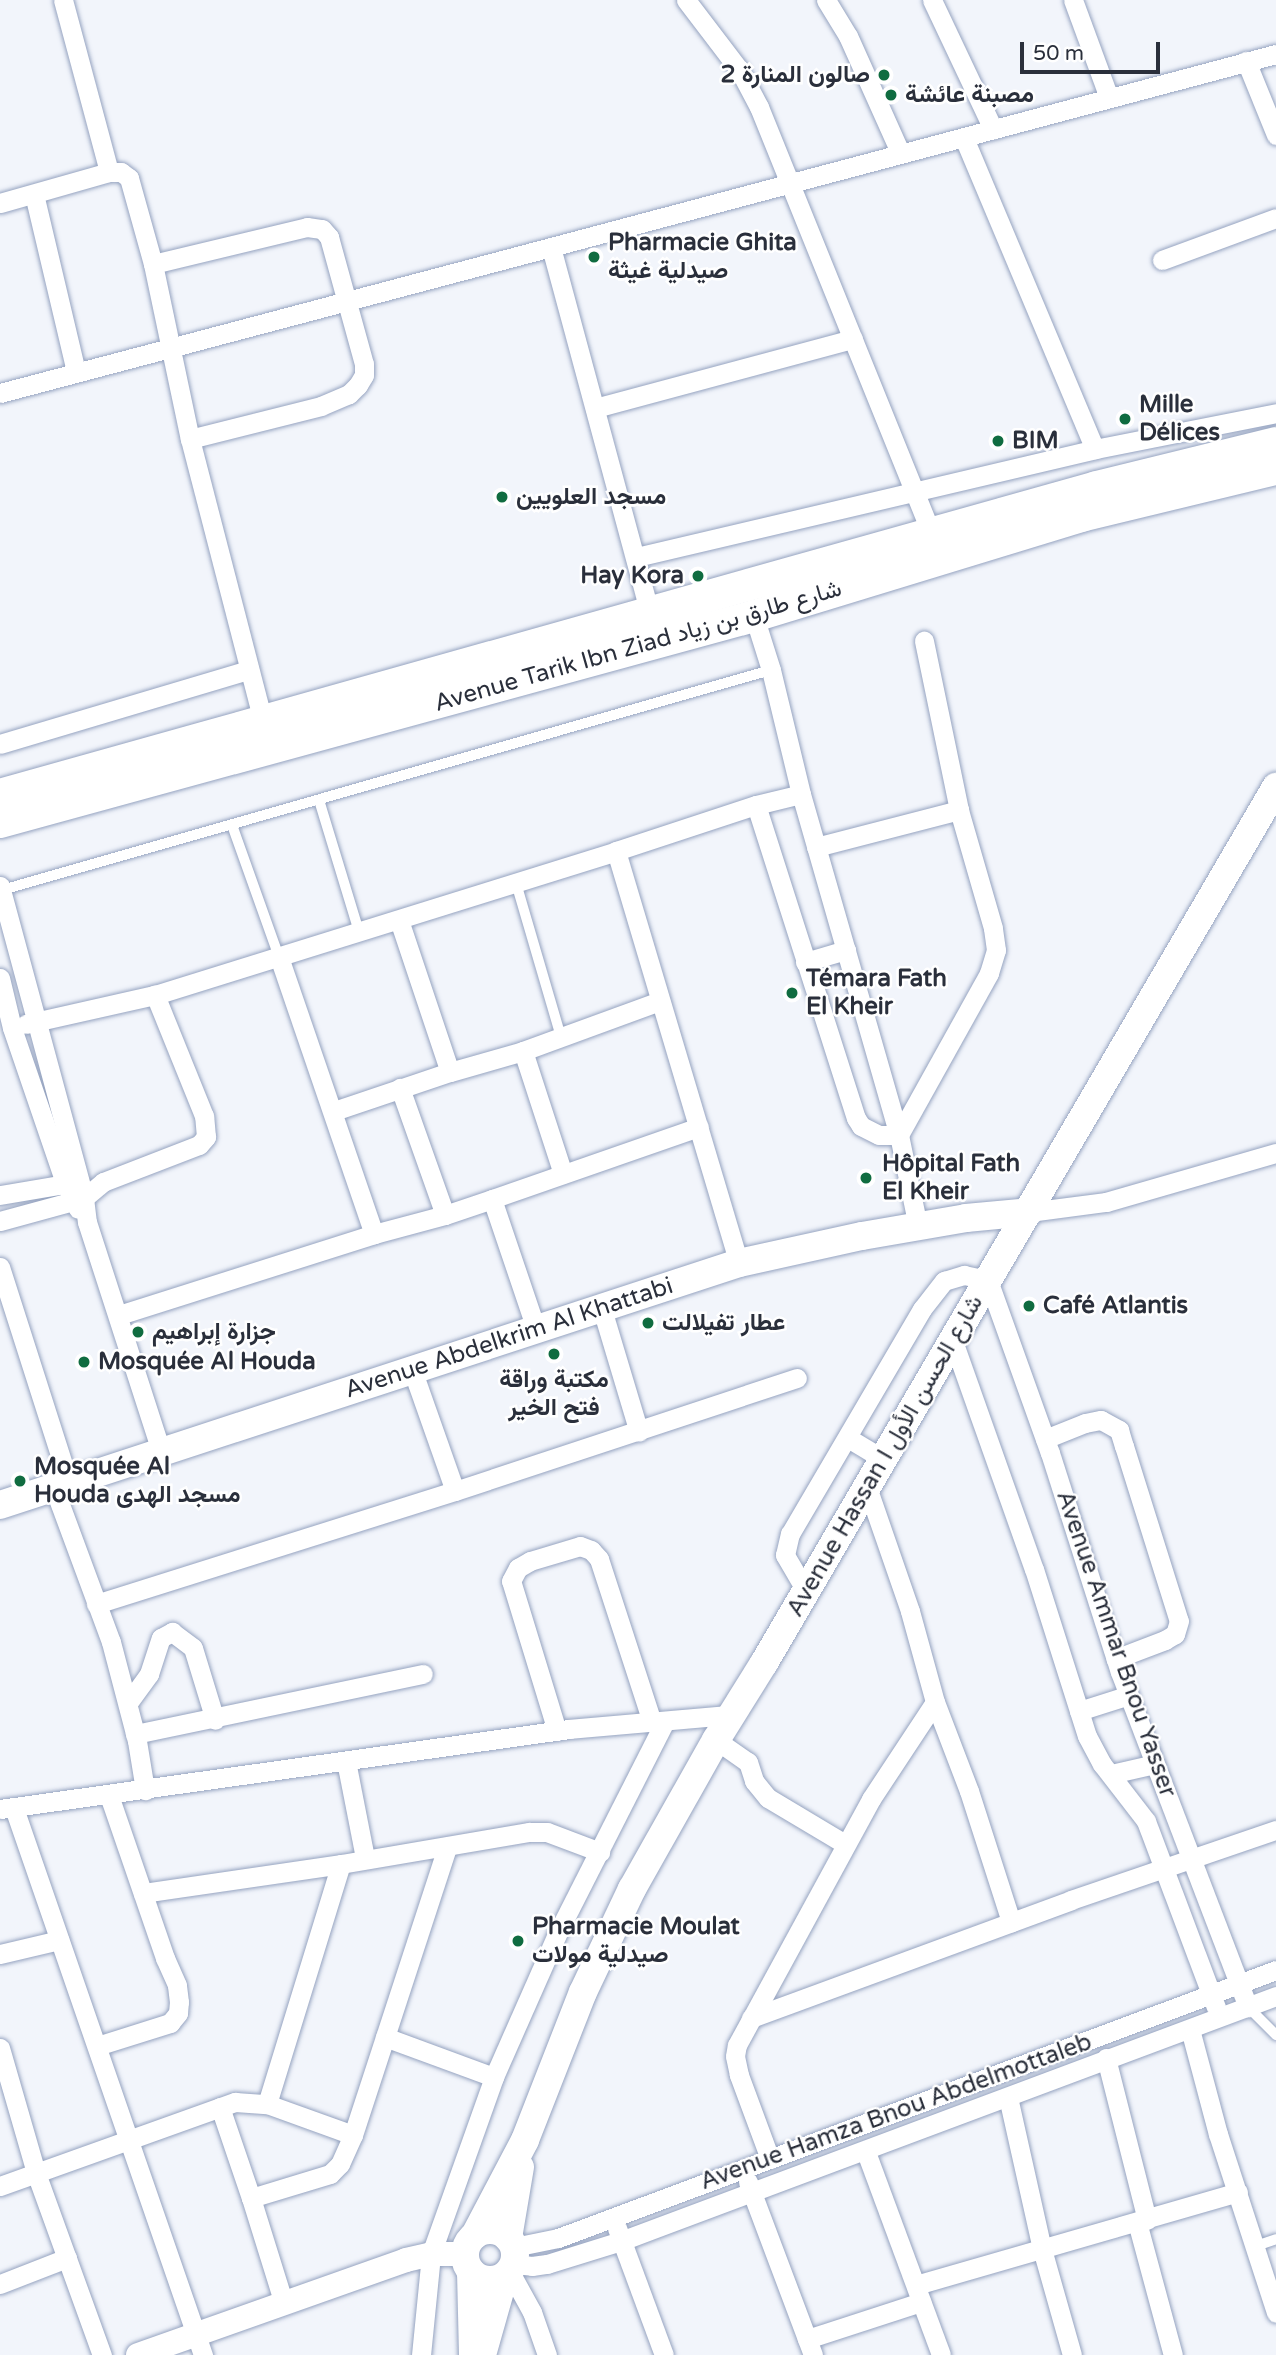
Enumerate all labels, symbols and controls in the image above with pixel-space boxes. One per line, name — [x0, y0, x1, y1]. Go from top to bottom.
scale bar — [1024, 28, 1164, 72]
text: 50 m — [1033, 41, 1084, 66]
place label: صالون المنارة 2 — [720, 61, 870, 89]
marker: صالون المنارة 2 — [876, 67, 892, 83]
place label: مصبنة عائشة — [905, 81, 1034, 109]
marker: مصبنة عائشة — [883, 87, 899, 103]
place label: Pharmacie Ghita صيدلية غيثة — [608, 229, 797, 285]
marker: Pharmacie Ghita صيدلية غيثة — [586, 249, 602, 265]
place label: Mille Délices — [1139, 391, 1220, 447]
marker: Mille Délices — [1117, 411, 1133, 427]
place label: BIM — [1012, 427, 1059, 455]
marker: BIM — [990, 433, 1006, 449]
place label: مسجد العلويين — [516, 483, 666, 511]
marker: مسجد العلويين — [494, 489, 510, 505]
place label: Hay Kora — [580, 562, 684, 590]
marker: Hay Kora — [690, 568, 706, 584]
street label: Avenue Tarik Ibn Ziad شارع طارق بن زياد — [431, 574, 845, 718]
place label: Témara Fath El Kheir — [806, 965, 947, 1021]
marker: Témara Fath El Kheir — [784, 985, 800, 1001]
place label: Hôpital Fath El Kheir — [882, 1150, 1020, 1206]
marker: Hôpital Fath El Kheir — [856, 1168, 876, 1188]
street label: Avenue Abdelkrim Al Khattabi — [341, 1271, 677, 1405]
street label: Avenue Hassan I شارع الحسن الأول — [781, 1290, 989, 1622]
place label: Café Atlantis — [1043, 1292, 1188, 1320]
marker: Café Atlantis — [1021, 1298, 1037, 1314]
place label: عطار تفيلالت — [662, 1309, 785, 1337]
marker: عطار تفيلالت — [640, 1315, 656, 1331]
place label: جزارة إبراهيم — [152, 1318, 276, 1346]
marker: جزارة إبراهيم — [130, 1324, 146, 1340]
marker: مكتبة وراقة فتح الخير — [546, 1346, 562, 1362]
place label: Mosquée Al Houda — [98, 1348, 316, 1376]
marker: Mosquée Al Houda — [76, 1354, 92, 1370]
place label: مكتبة وراقة فتح الخير — [499, 1366, 609, 1422]
place label: Mosquée Al Houda مسجد الهدى — [34, 1453, 240, 1509]
marker: Mosquée Al Houda مسجد الهدى — [12, 1473, 28, 1489]
street label: Avenue Ammar Bnou Yasser — [1050, 1487, 1182, 1801]
place label: Pharmacie Moulat صيدلية مولات — [532, 1913, 740, 1969]
marker: Pharmacie Moulat صيدلية مولات — [510, 1933, 526, 1949]
street label: Avenue Hamza Bnou Abdelmottaleb — [696, 2028, 1096, 2196]

